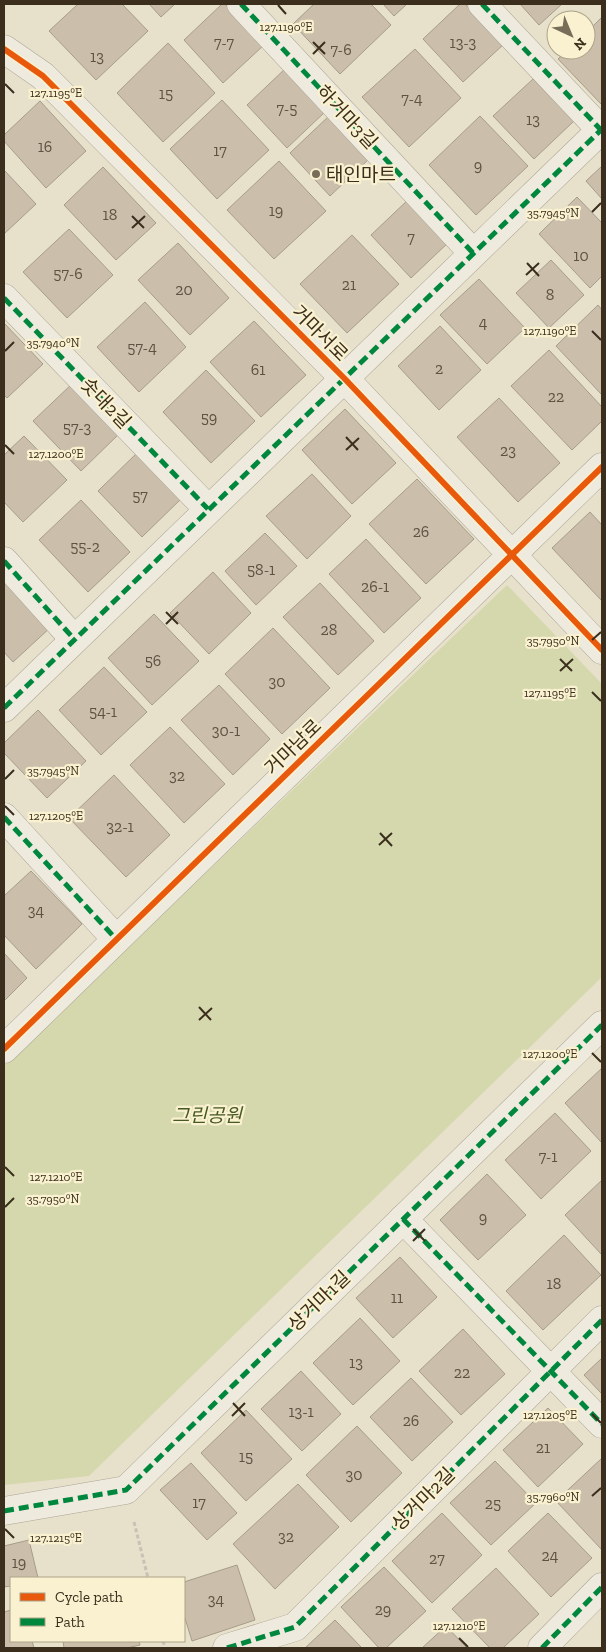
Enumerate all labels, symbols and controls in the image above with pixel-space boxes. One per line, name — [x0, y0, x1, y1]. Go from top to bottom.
north arrow — [546, 10, 596, 60]
text: 127.1190°E — [260, 20, 312, 34]
house number: 7-7 — [214, 33, 234, 52]
house number: 13-3 — [450, 33, 477, 52]
text: N — [570, 34, 589, 54]
house number: 7-6 — [330, 40, 352, 59]
house number: 13 — [90, 47, 104, 66]
street label: 하거마3길 — [312, 80, 382, 154]
house number: 15 — [159, 84, 173, 103]
text: 127.1195°E — [30, 86, 82, 100]
house number: 7-4 — [401, 89, 423, 108]
house number: 7-5 — [277, 99, 297, 118]
house number: 13 — [526, 110, 540, 129]
house number: 16 — [38, 137, 52, 156]
house number: 17 — [213, 141, 227, 160]
house number: 9 — [474, 156, 482, 175]
place label: 태인마트 — [326, 163, 396, 186]
marker: 태인마트 — [310, 168, 322, 180]
house number: 19 — [269, 201, 283, 220]
house number: 18 — [103, 205, 117, 224]
text: 35.7945°N — [527, 206, 579, 220]
house number: 7 — [407, 228, 415, 247]
house number: 10 — [573, 246, 589, 265]
house number: 57-6 — [53, 264, 83, 283]
house number: 21 — [342, 275, 356, 294]
house number: 20 — [175, 280, 193, 299]
house number: 8 — [546, 285, 554, 304]
street label: 거마서로 — [287, 300, 353, 366]
house number: 4 — [479, 313, 488, 332]
text: 127.1190°E — [524, 324, 576, 338]
text: 35.7940°N — [27, 336, 80, 350]
house number: 57-4 — [127, 338, 157, 357]
house number: 2 — [435, 359, 443, 378]
house number: 61 — [251, 360, 265, 379]
street label: 솟대2길 — [76, 373, 136, 433]
house number: 22 — [548, 387, 564, 406]
house number: 59 — [201, 408, 217, 427]
house number: 57-3 — [63, 418, 91, 437]
house number: 23 — [500, 441, 516, 460]
text: 127.1200°E — [29, 447, 83, 461]
house number: 57 — [132, 486, 148, 505]
house number: 26 — [413, 522, 429, 541]
house number: 55-2 — [70, 537, 100, 556]
house number: 58-1 — [247, 560, 275, 579]
house number: 26-1 — [361, 577, 389, 596]
house number: 28 — [321, 620, 337, 639]
text: 35.7950°N — [527, 634, 579, 648]
house number: 56 — [145, 651, 161, 670]
house number: 30 — [268, 672, 286, 691]
text: 127.1195°E — [524, 686, 576, 700]
house number: 54-1 — [89, 702, 117, 721]
street label: 거마남로 — [260, 714, 326, 780]
house number: 30-1 — [212, 721, 240, 740]
text: 35.7945°N — [27, 764, 79, 778]
house number: 32 — [169, 766, 185, 785]
text: 127.1205°E — [29, 809, 83, 823]
house number: 32-1 — [106, 817, 134, 836]
house number: 34 — [28, 901, 45, 920]
text: 127.1200°E — [523, 1047, 577, 1061]
park label: 그린공원 — [172, 1104, 243, 1127]
house number: 7-1 — [539, 1147, 557, 1166]
text: 127.1210°E — [30, 1170, 82, 1184]
text: 35.7950°N — [27, 1192, 79, 1206]
house number: 9 — [479, 1208, 487, 1227]
street label: 상거마1길 — [283, 1266, 355, 1336]
house number: 18 — [547, 1274, 561, 1293]
house number: 11 — [391, 1288, 403, 1307]
house number: 13 — [349, 1353, 363, 1372]
house number: 22 — [454, 1363, 470, 1382]
house number: 13-1 — [288, 1402, 314, 1421]
text: 127.1205°E — [523, 1408, 577, 1422]
house number: 26 — [403, 1411, 419, 1430]
house number: 21 — [536, 1438, 550, 1457]
house number: 15 — [239, 1447, 253, 1466]
street label: 상거마2길 — [387, 1463, 459, 1535]
house number: 30 — [345, 1465, 363, 1484]
text: 35.7960°N — [527, 1490, 580, 1504]
house number: 17 — [192, 1493, 206, 1512]
house number: 25 — [485, 1494, 501, 1513]
house number: 32 — [278, 1527, 294, 1546]
text: 127.1215°E — [30, 1531, 82, 1545]
house number: 24 — [542, 1546, 559, 1565]
house number: 27 — [429, 1549, 445, 1568]
house number: 19 — [12, 1553, 26, 1572]
legend — [10, 1577, 185, 1642]
text: Cycle path — [55, 1588, 124, 1606]
house number: 34 — [208, 1590, 225, 1609]
house number: 29 — [375, 1600, 391, 1619]
text: Path — [55, 1613, 85, 1631]
text: 127.1210°E — [433, 1619, 485, 1633]

